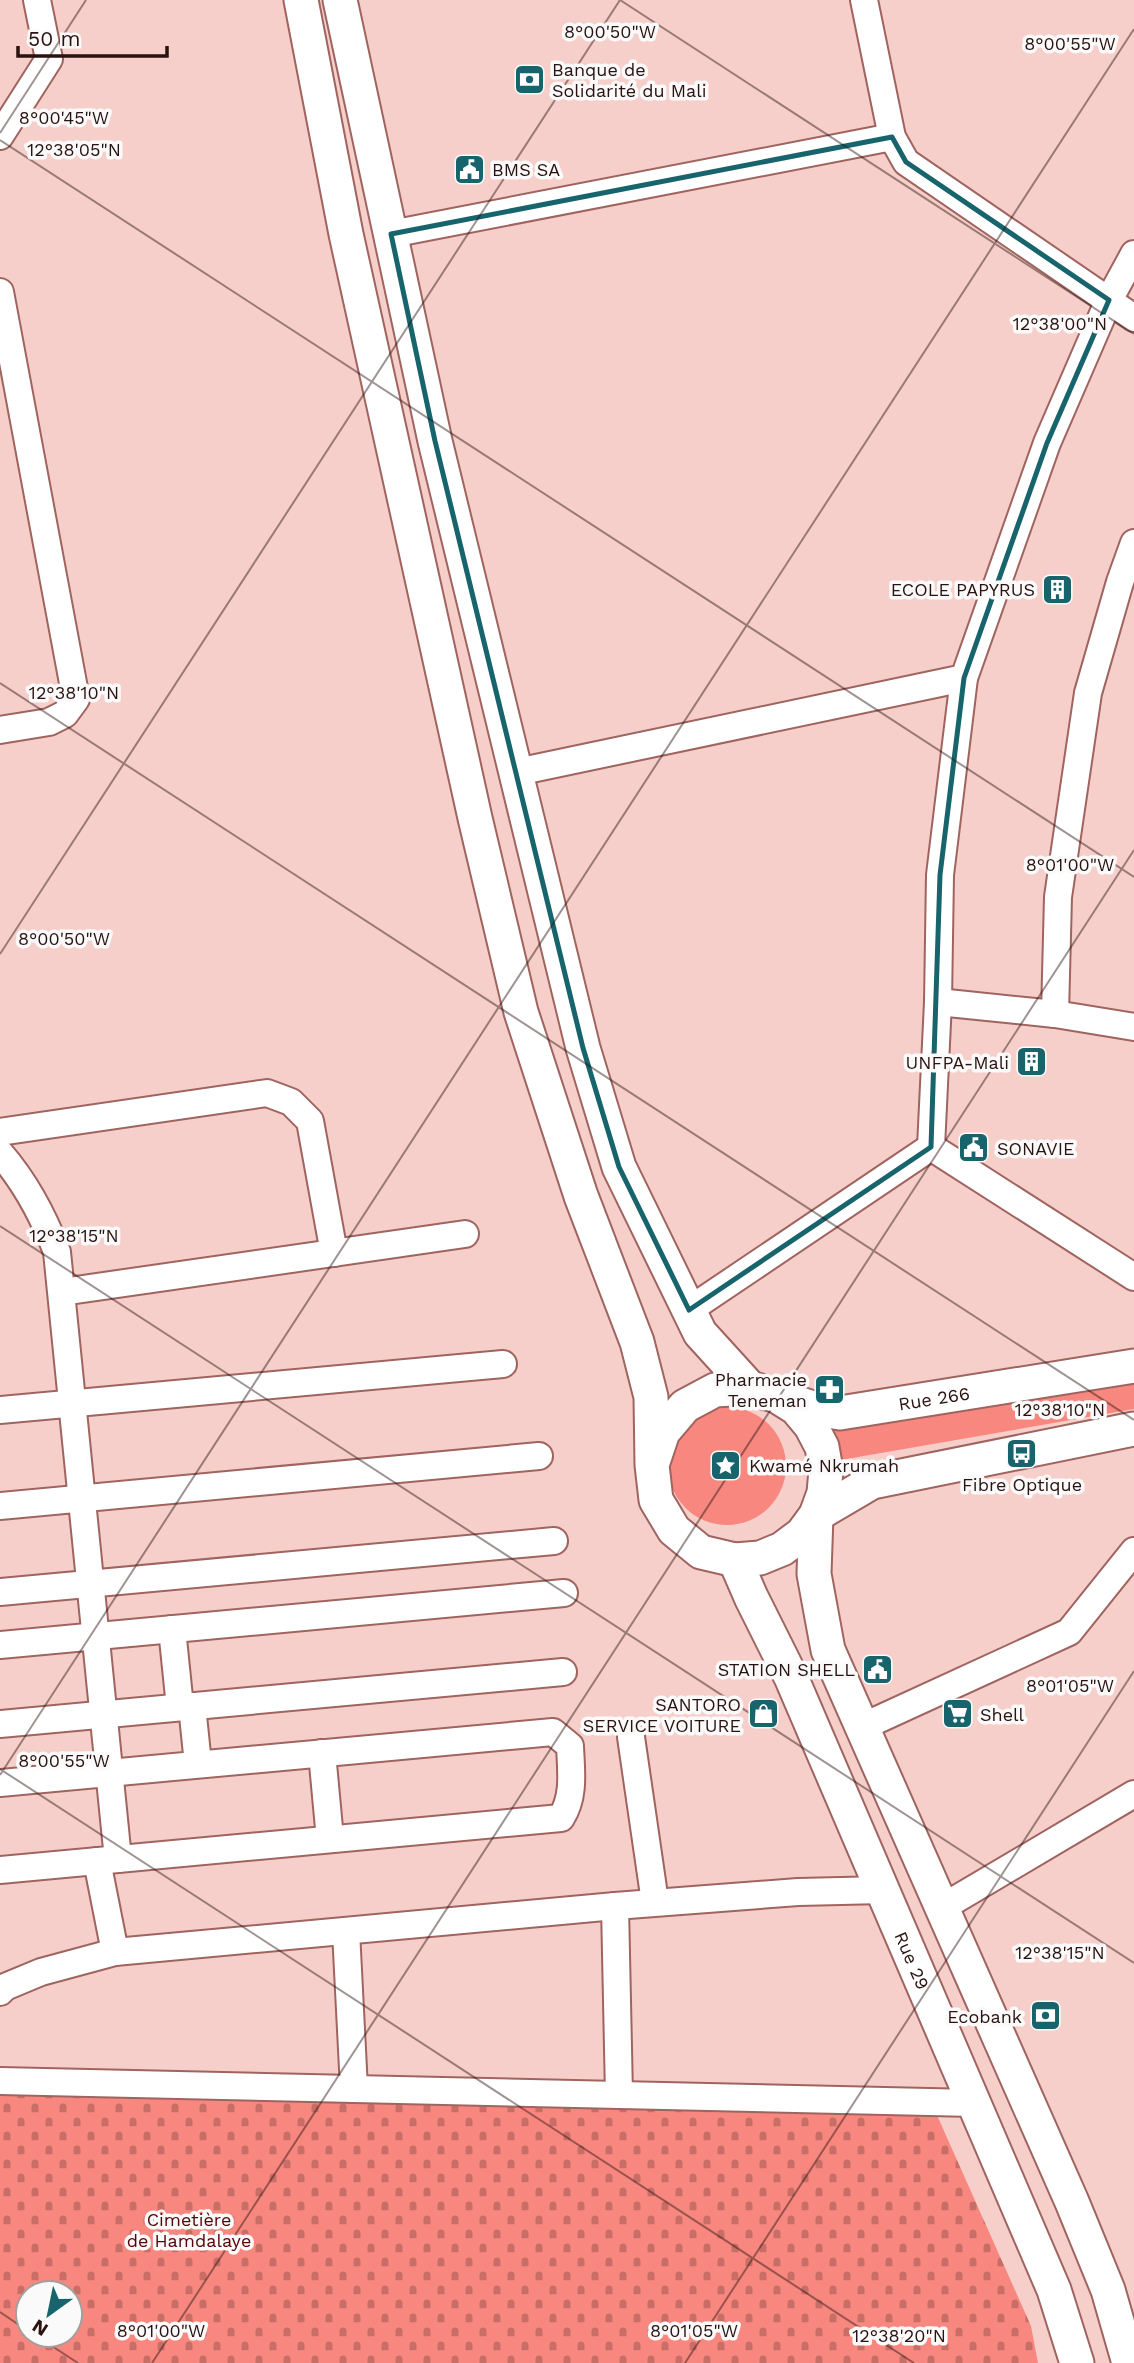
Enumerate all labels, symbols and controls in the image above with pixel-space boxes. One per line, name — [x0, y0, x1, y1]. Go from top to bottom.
scale bar — [18, 14, 166, 58]
text: 8°00'50"W — [564, 21, 656, 42]
text: 50 m — [28, 26, 80, 51]
text: 8°00'55"W — [1024, 33, 1116, 54]
place label: Banque de Solidarité du Mali — [552, 59, 707, 101]
bank icon: Banque de Solidarité du Mali — [512, 62, 546, 96]
text: 8°00'45"W — [19, 107, 109, 128]
text: 12°38'05"N — [27, 139, 121, 160]
public building icon: BMS SA — [452, 152, 486, 186]
place label: BMS SA — [492, 159, 560, 180]
text: 12°38'00"N — [1013, 313, 1107, 334]
building icon: ECOLE PAPYRUS — [1041, 572, 1075, 606]
place label: ECOLE PAPYRUS — [891, 579, 1035, 600]
text: 12°38'10"N — [29, 682, 119, 703]
text: 8°01'00"W — [1026, 854, 1114, 875]
text: 8°00'50"W — [18, 928, 110, 949]
building icon: UNFPA-Mali — [1015, 1045, 1049, 1079]
place label: UNFPA-Mali — [906, 1052, 1009, 1073]
public building icon: SONAVIE — [957, 1131, 991, 1165]
place label: SONAVIE — [997, 1138, 1075, 1159]
text: 12°38'15"N — [29, 1225, 119, 1246]
place label: Pharmacie Teneman — [715, 1369, 807, 1411]
pharmacy icon: Pharmacie Teneman — [813, 1372, 847, 1406]
street label: Rue 266 — [897, 1382, 971, 1414]
text: 12°38'10"N — [1015, 1399, 1105, 1420]
bus stop icon: Fibre Optique — [1005, 1436, 1039, 1470]
place icon: Kwamé Nkrumah — [709, 1448, 743, 1482]
place label: Kwamé Nkrumah — [749, 1455, 899, 1476]
place label: Fibre Optique — [962, 1474, 1082, 1495]
public building icon: STATION SHELL — [861, 1652, 895, 1686]
place label: STATION SHELL — [718, 1659, 855, 1680]
text: 8°01'05"W — [1026, 1675, 1114, 1696]
place label: SANTORO SERVICE VOITURE — [583, 1694, 741, 1736]
shop icon: SANTORO SERVICE VOITURE — [747, 1697, 781, 1731]
supermarket icon: Shell — [940, 1697, 974, 1731]
place label: Shell — [980, 1704, 1025, 1725]
text: 8°00'55"W — [18, 1750, 110, 1771]
street label: Rue 29 — [891, 1928, 934, 1992]
text: 12°38'15"N — [1015, 1942, 1105, 1963]
bank icon: Ecobank — [1028, 1999, 1062, 2033]
place label: Ecobank — [947, 2006, 1022, 2027]
park label: Cimetière de Hamdalaye — [127, 2209, 251, 2251]
north arrow — [14, 2279, 84, 2349]
text: N — [28, 2314, 52, 2341]
text: 8°01'00"W — [117, 2320, 205, 2341]
text: 8°01'05"W — [650, 2320, 738, 2341]
text: 12°38'20"N — [852, 2325, 946, 2346]

